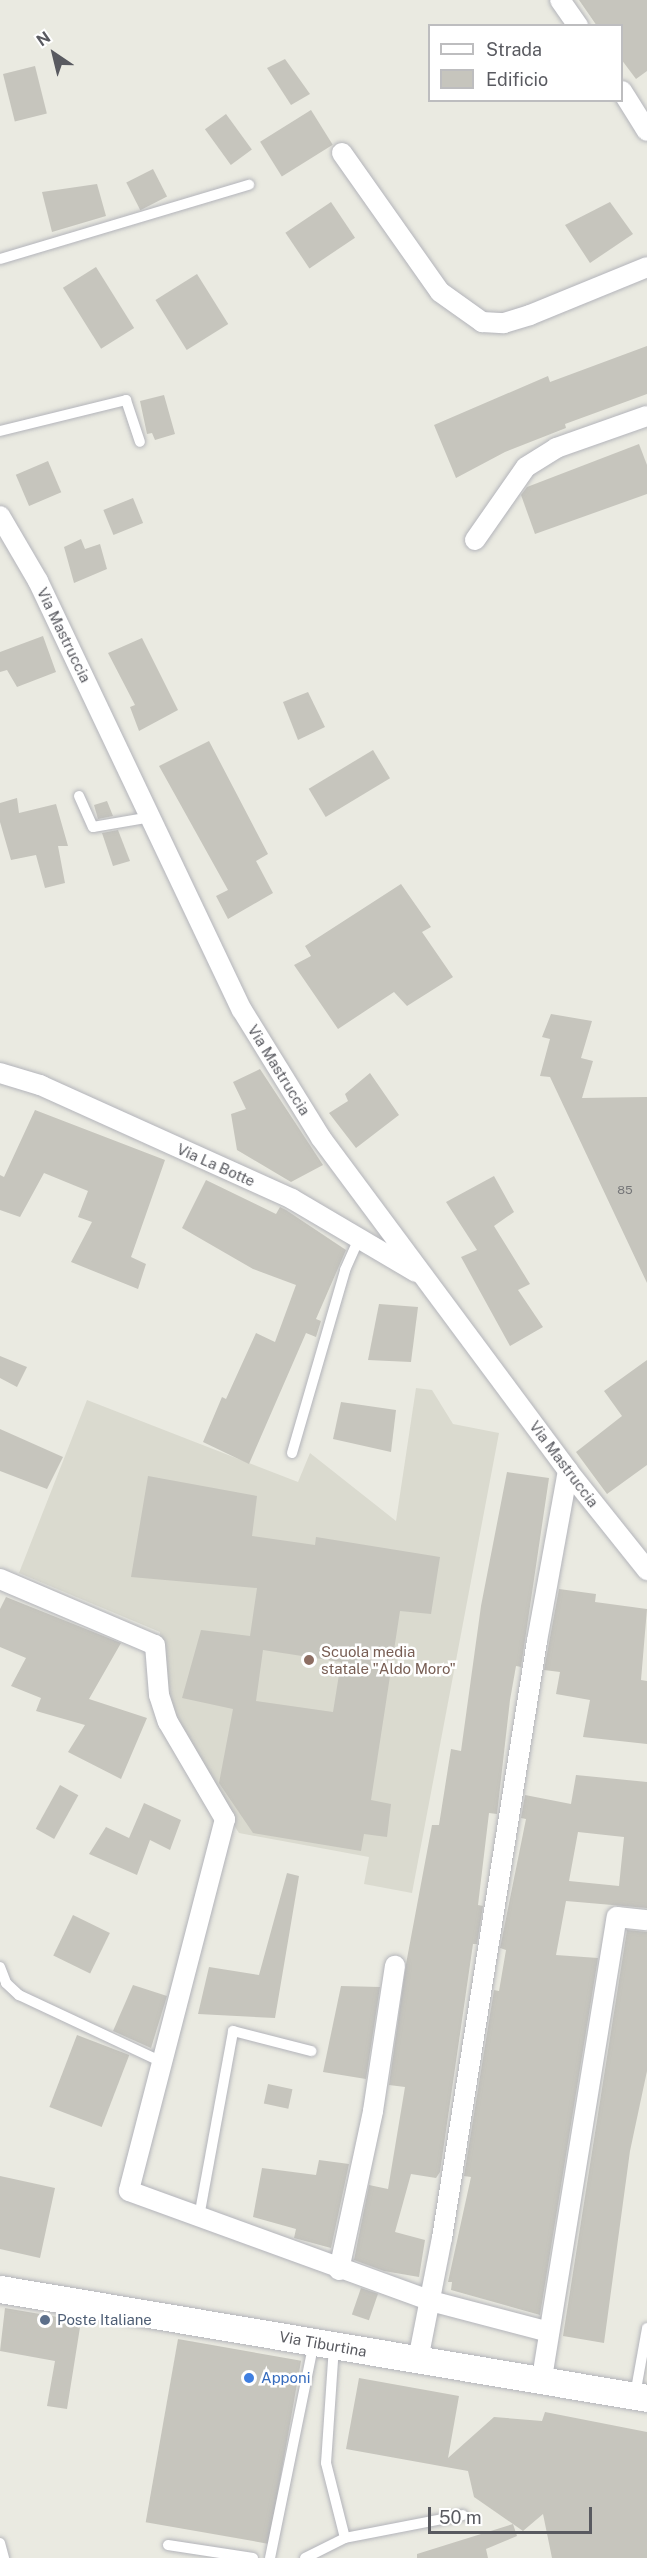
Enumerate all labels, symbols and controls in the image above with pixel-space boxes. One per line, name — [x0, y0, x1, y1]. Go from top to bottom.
north arrow — [24, 24, 84, 84]
legend — [428, 24, 623, 102]
text: N — [33, 27, 54, 50]
text: Strada — [486, 39, 542, 60]
text: Edificio — [486, 69, 548, 90]
street label: Via Mastruccia — [33, 585, 95, 685]
street label: Via Mastruccia — [244, 1021, 314, 1119]
street label: Via La Botte — [174, 1140, 258, 1190]
house number: 85 — [617, 1184, 633, 1198]
street label: Via Mastruccia — [526, 1417, 602, 1511]
place label: Scuola media statale "Aldo Moro" — [321, 1642, 456, 1677]
marker: Scuola media statale "Aldo Moro" — [302, 1653, 316, 1667]
place label: Poste Italiane — [57, 2311, 152, 2329]
marker: Poste Italiane — [38, 2313, 52, 2327]
street label: Via Tiburtina — [278, 2327, 368, 2361]
place label: Apponi — [261, 2369, 310, 2387]
marker: Apponi — [242, 2371, 256, 2385]
scale bar — [431, 2495, 594, 2533]
text: 50 m — [439, 2507, 482, 2528]

